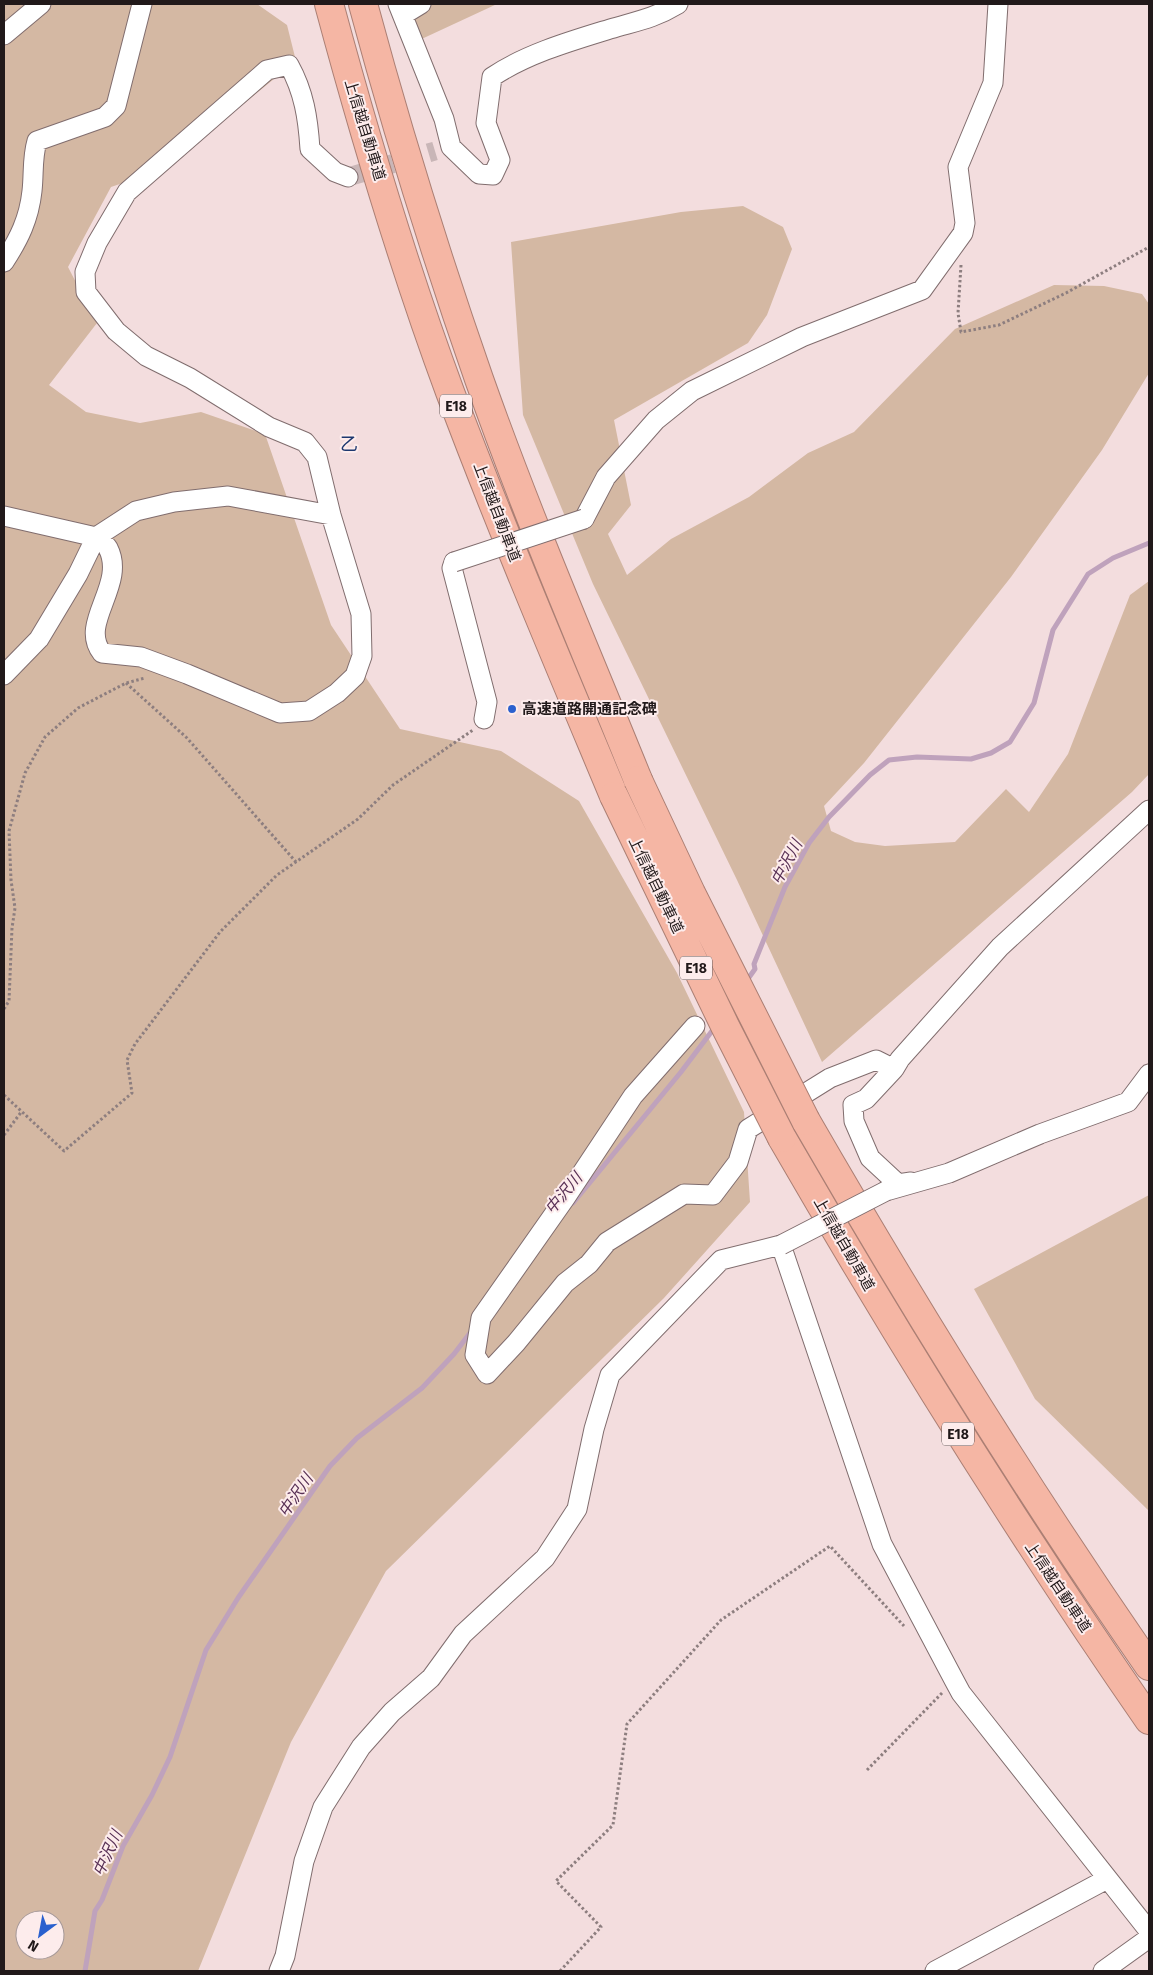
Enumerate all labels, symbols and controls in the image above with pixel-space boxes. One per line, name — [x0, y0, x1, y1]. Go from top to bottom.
street label: 上信越自動車道 — [341, 77, 389, 183]
road number: E18 — [440, 394, 472, 418]
district label: 乙 — [340, 433, 358, 455]
street label: 上信越自動車道 — [470, 460, 524, 564]
place label: 高速道路開通記念碑 — [522, 700, 657, 718]
marker: 高速道路開通記念碑 — [506, 703, 518, 715]
street label: 上信越自動車道 — [625, 834, 687, 936]
water label: 中沢川 — [767, 835, 807, 888]
road number: E18 — [680, 956, 712, 980]
water label: 中沢川 — [541, 1167, 587, 1218]
street label: 上信越自動車道 — [810, 1194, 878, 1294]
road number: E18 — [942, 1422, 974, 1446]
water label: 中沢川 — [274, 1468, 318, 1520]
street label: 上信越自動車道 — [1021, 1538, 1095, 1636]
water label: 中沢川 — [89, 1826, 127, 1879]
north arrow — [15, 1910, 65, 1960]
text: N — [25, 1936, 42, 1955]

